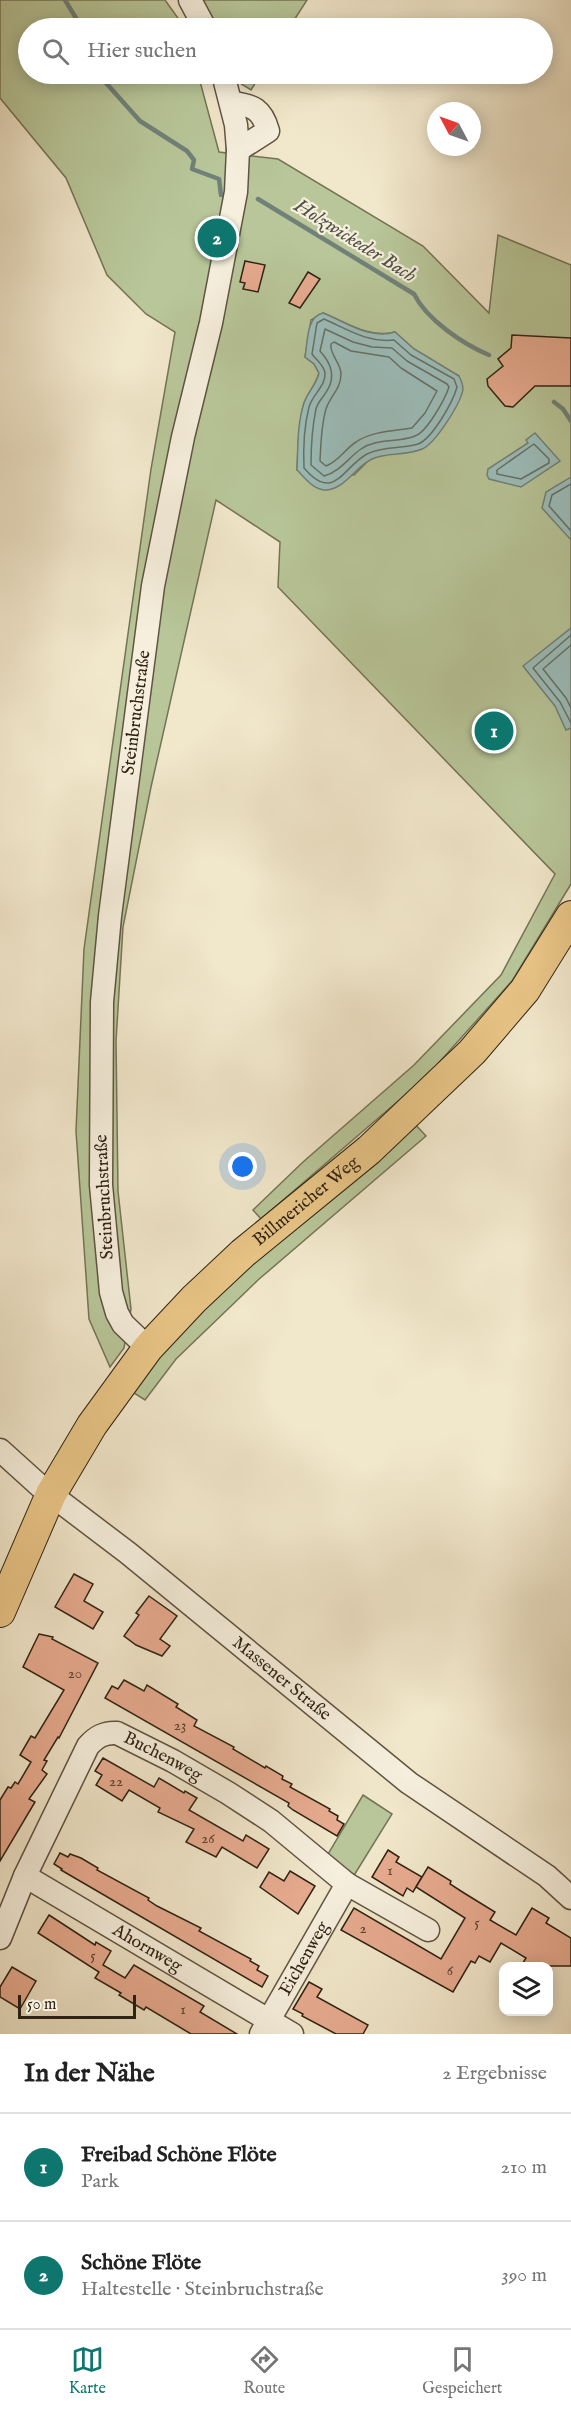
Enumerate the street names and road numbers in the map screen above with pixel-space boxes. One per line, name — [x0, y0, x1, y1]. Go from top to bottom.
street label: Steinbruchstraße — [117, 649, 156, 776]
street label: Steinbruchstraße — [90, 1134, 120, 1260]
street label: Billmericher Weg — [248, 1151, 364, 1252]
street label: Massener Straße — [227, 1631, 336, 1726]
street label: Buchenweg — [120, 1727, 207, 1787]
street label: Eichenweg — [274, 1917, 335, 2000]
street label: Ahornweg — [107, 1918, 186, 1978]

